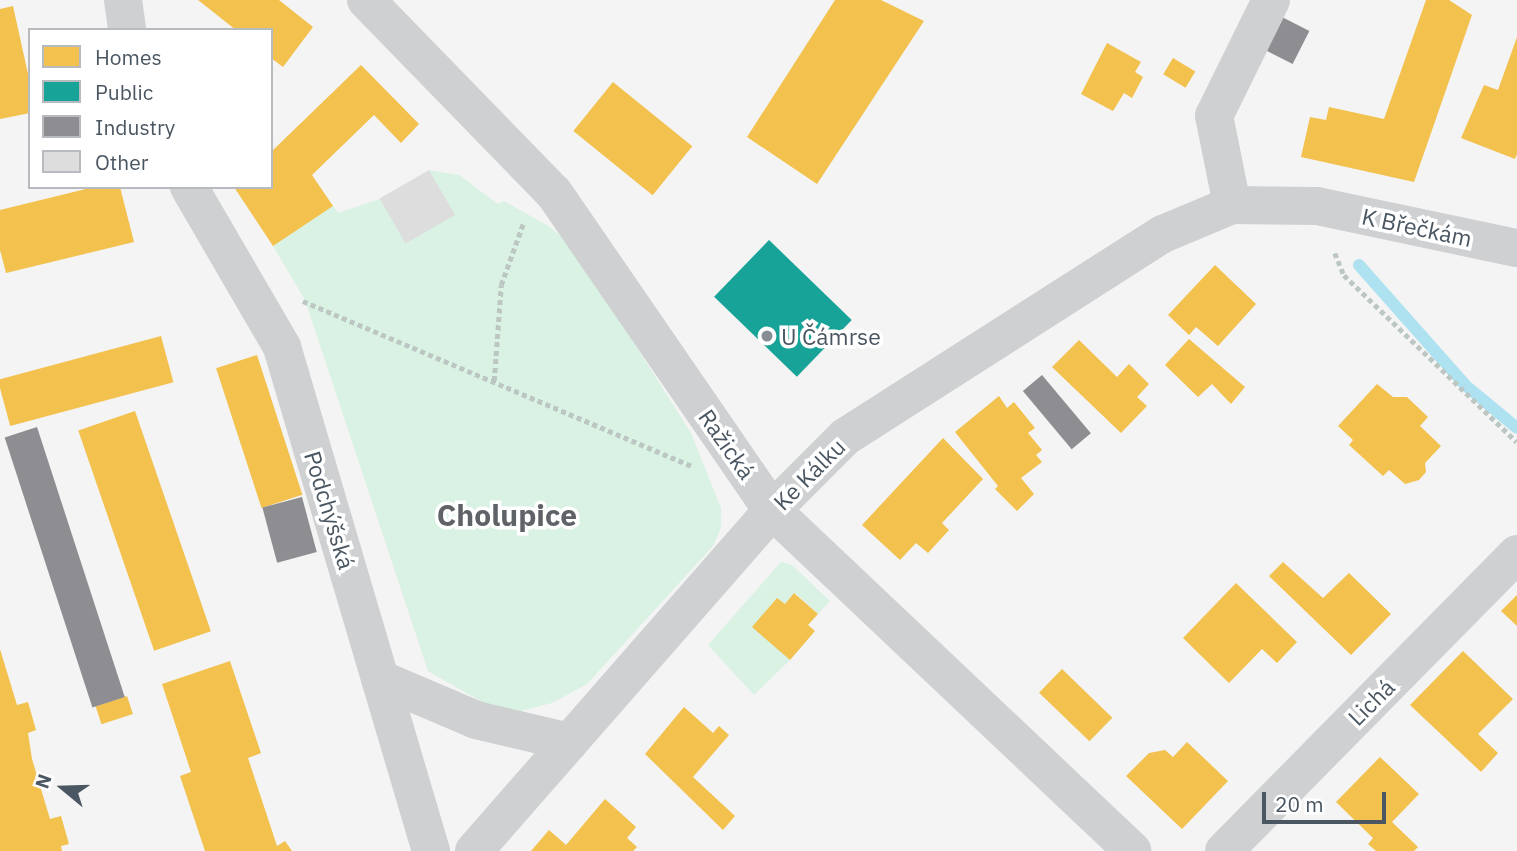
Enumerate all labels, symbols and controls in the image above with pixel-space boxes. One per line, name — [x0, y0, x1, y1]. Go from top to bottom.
legend — [28, 28, 273, 189]
text: Homes — [95, 43, 162, 71]
text: Public — [95, 78, 153, 106]
text: Industry — [95, 113, 175, 141]
text: Other — [95, 148, 148, 176]
street label: K Břečkám — [1359, 202, 1475, 252]
place label: U Čámrse — [781, 322, 881, 350]
marker: U Čámrse — [759, 328, 775, 344]
street label: Ražická — [693, 404, 761, 484]
street label: Ke Kálku — [767, 432, 851, 516]
street label: Podchýšská — [299, 448, 361, 572]
district label: Cholupice — [437, 497, 577, 533]
street label: Lichá — [1342, 673, 1400, 731]
north arrow — [28, 753, 98, 823]
text: N — [30, 771, 57, 792]
scale bar — [1265, 778, 1389, 822]
text: 20 m — [1275, 790, 1324, 818]

